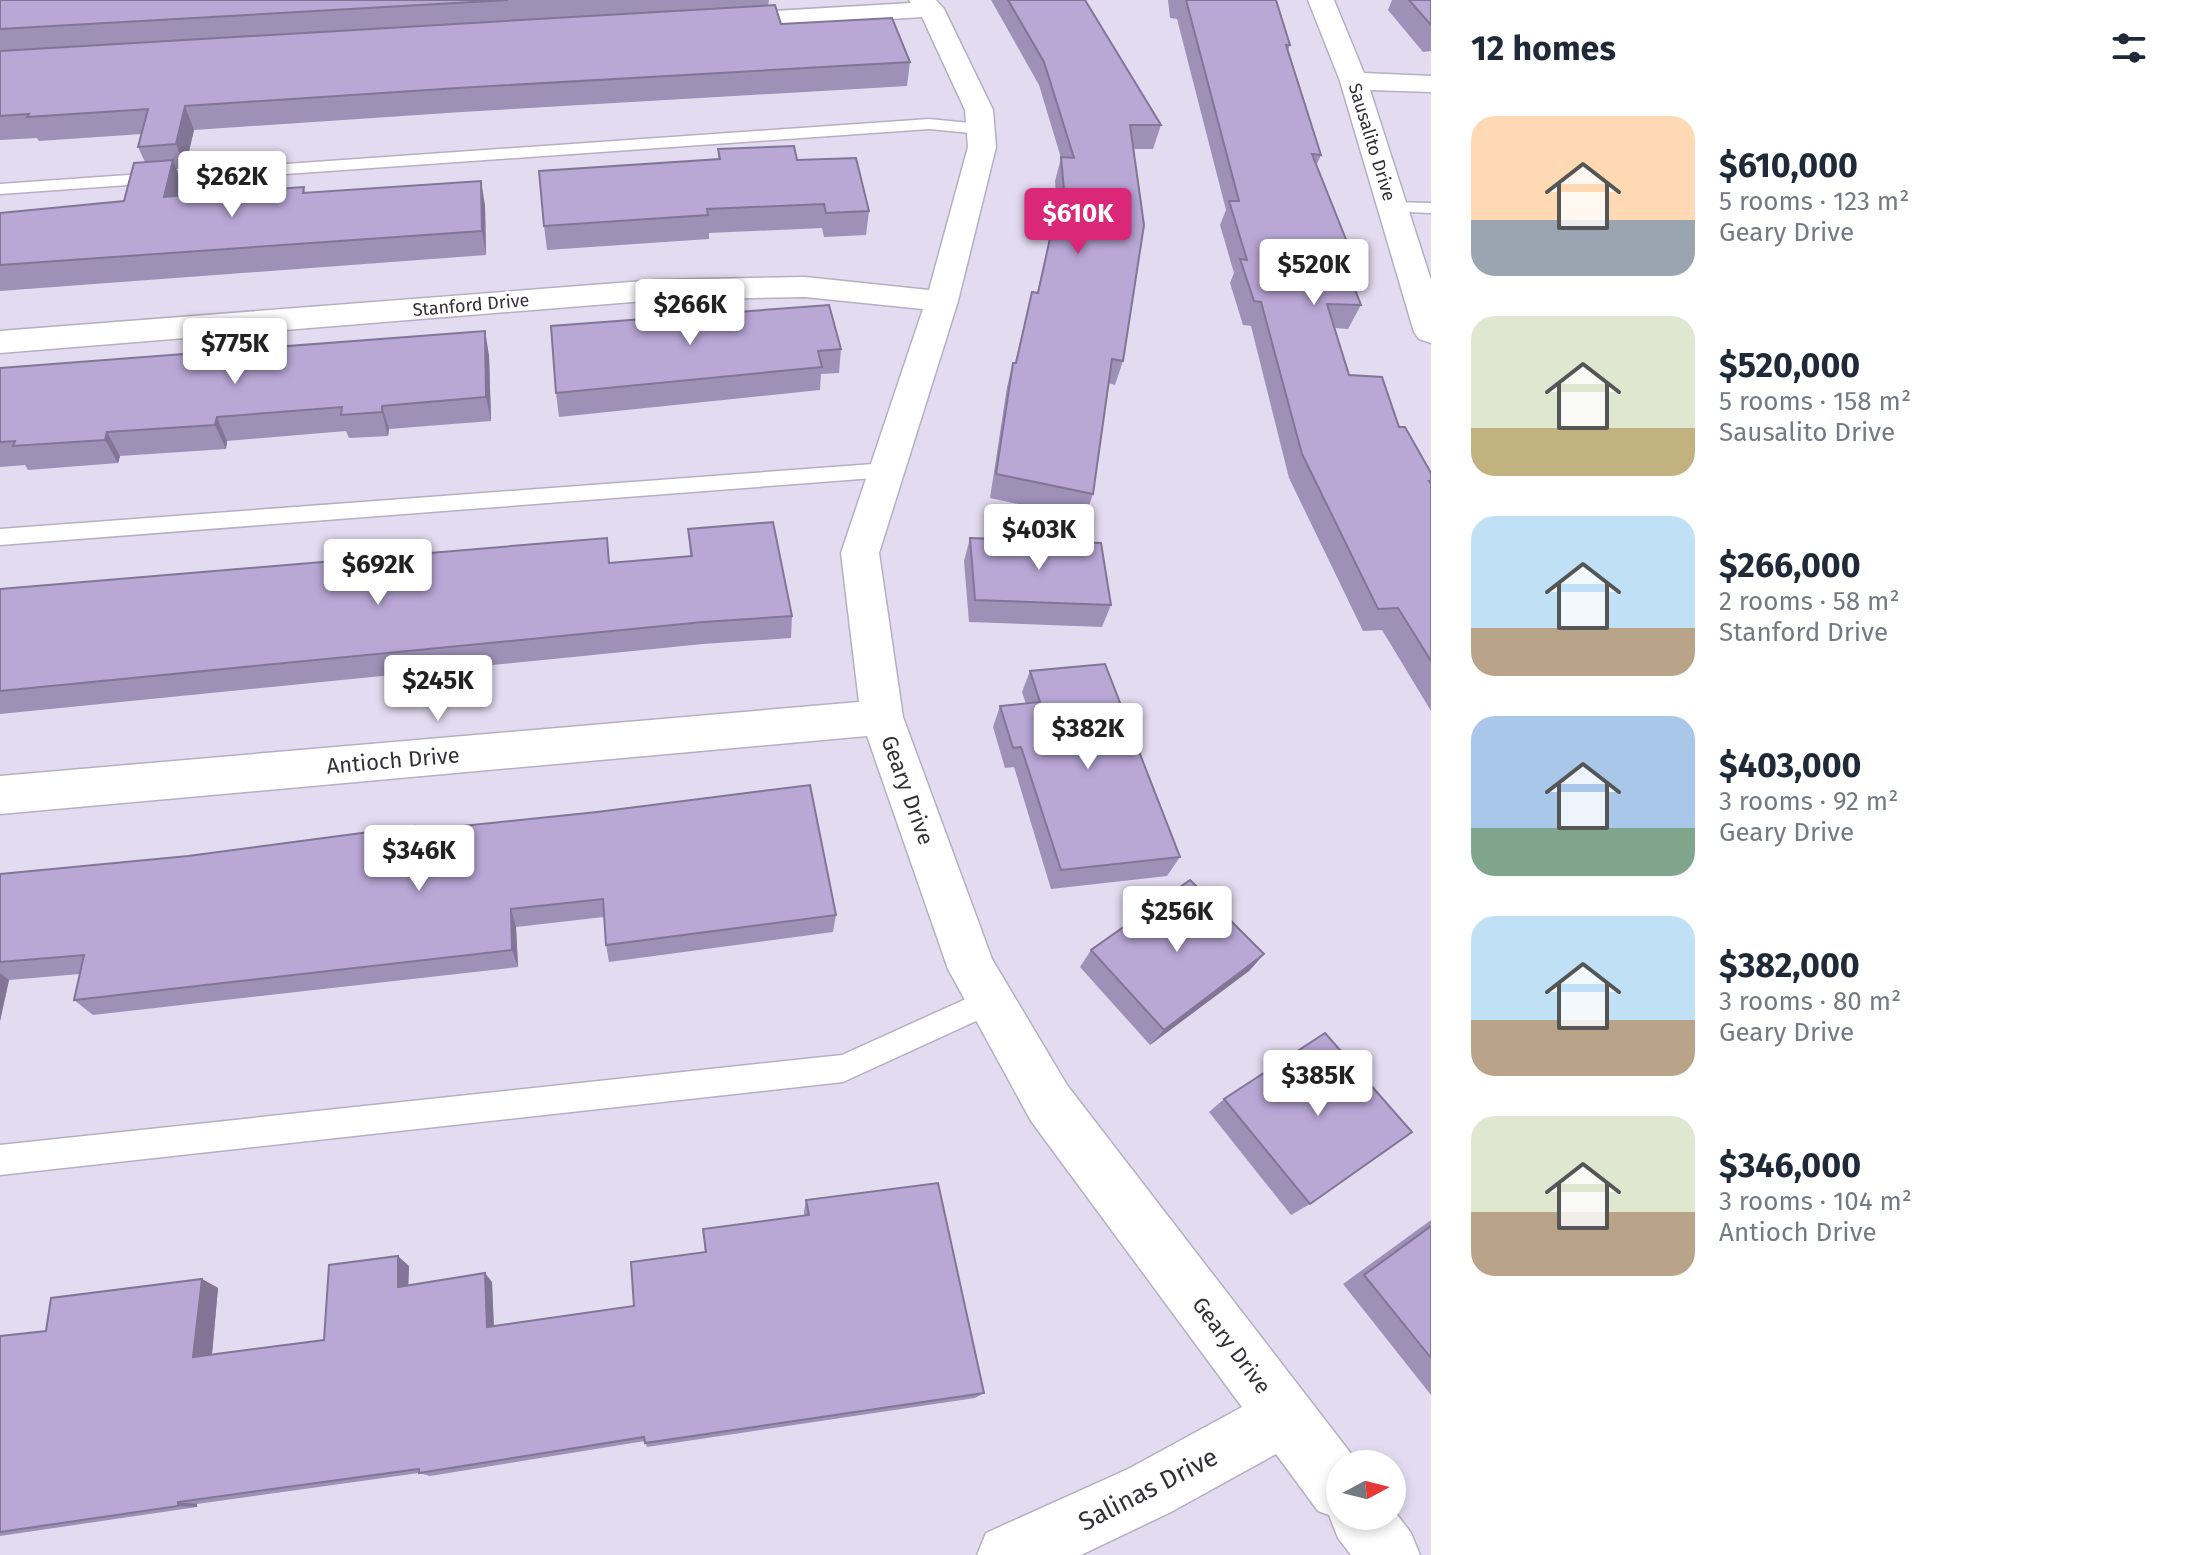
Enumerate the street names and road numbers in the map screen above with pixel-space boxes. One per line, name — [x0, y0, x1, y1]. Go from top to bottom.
street label: Sausalito Drive — [1344, 80, 1400, 204]
street label: Stanford Drive — [412, 289, 530, 321]
street label: Geary Drive — [875, 732, 940, 849]
street label: Antioch Drive — [325, 741, 461, 780]
street label: Geary Drive — [1186, 1292, 1277, 1399]
street label: Salinas Drive — [1073, 1441, 1223, 1538]

